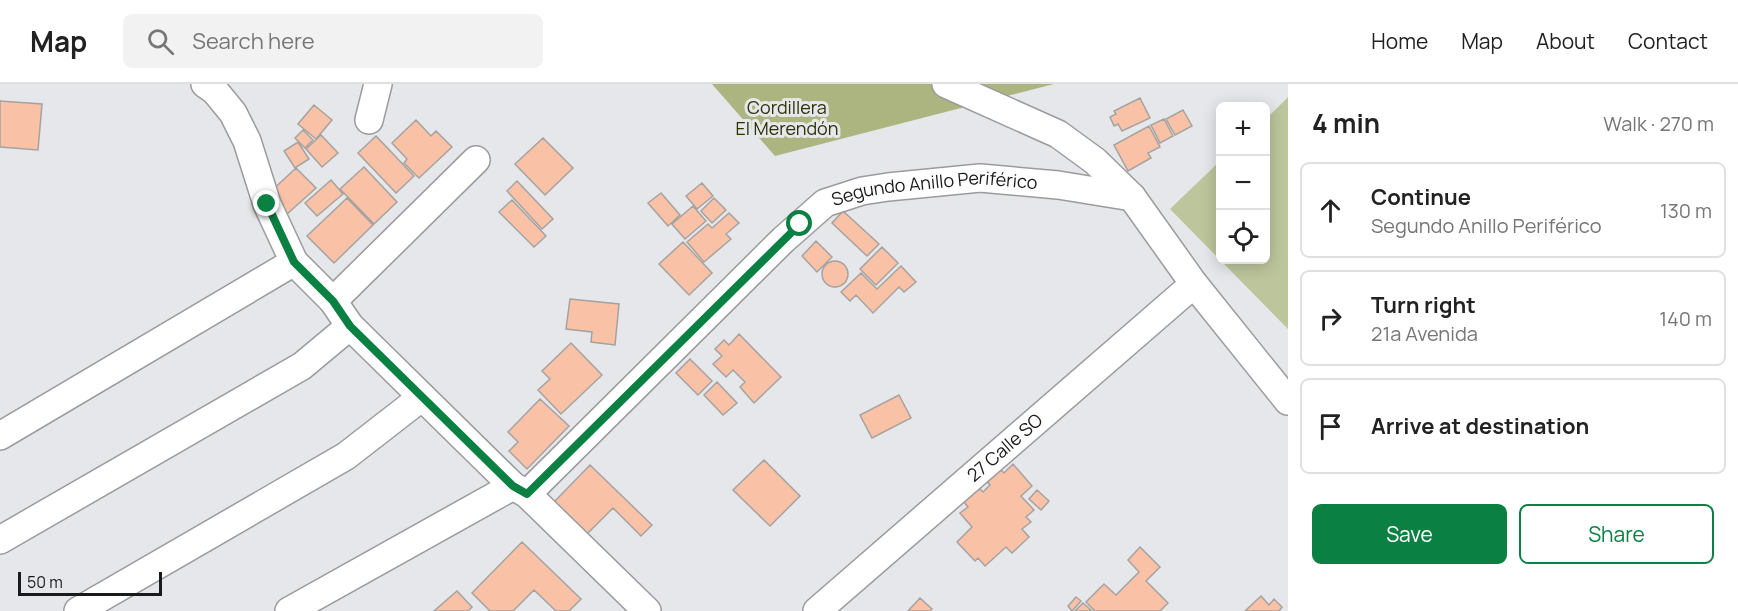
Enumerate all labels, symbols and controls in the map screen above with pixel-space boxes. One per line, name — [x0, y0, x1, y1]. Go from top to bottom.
search box — [123, 14, 543, 68]
text: Map — [30, 22, 87, 60]
icon: search — [144, 25, 177, 58]
text: Search here — [192, 26, 315, 56]
text: Home — [1371, 27, 1428, 55]
text: Map — [1461, 27, 1503, 55]
text: About — [1536, 27, 1595, 55]
text: Contact — [1628, 27, 1708, 55]
park label: Cordillera El Merendón — [736, 95, 838, 140]
map controls — [1216, 102, 1270, 264]
button: + — [1216, 102, 1270, 156]
text: 4 min — [1312, 105, 1380, 141]
text: Walk · 270 m — [1603, 110, 1714, 137]
button: − — [1216, 156, 1270, 210]
street label: Segundo Anillo Periférico — [828, 165, 1038, 211]
text: Continue — [1371, 182, 1471, 212]
route end — [253, 190, 279, 216]
icon: ahead — [1314, 194, 1347, 227]
text: 130 m — [1660, 197, 1712, 224]
route start — [786, 210, 812, 236]
button: locate — [1216, 210, 1270, 264]
text: Segundo Anillo Periférico — [1371, 212, 1601, 239]
text: Turn right — [1371, 290, 1476, 320]
icon: right — [1314, 302, 1347, 335]
text: 140 m — [1659, 305, 1712, 332]
text: 21a Avenida — [1371, 320, 1478, 347]
street label: 27 Calle SO — [962, 408, 1047, 486]
icon: arrive — [1314, 410, 1347, 443]
text: Arrive at destination — [1371, 411, 1589, 441]
button: Save — [1312, 504, 1507, 564]
button: Share — [1519, 504, 1714, 564]
scale bar — [18, 569, 162, 596]
text: 50 m — [27, 571, 63, 593]

